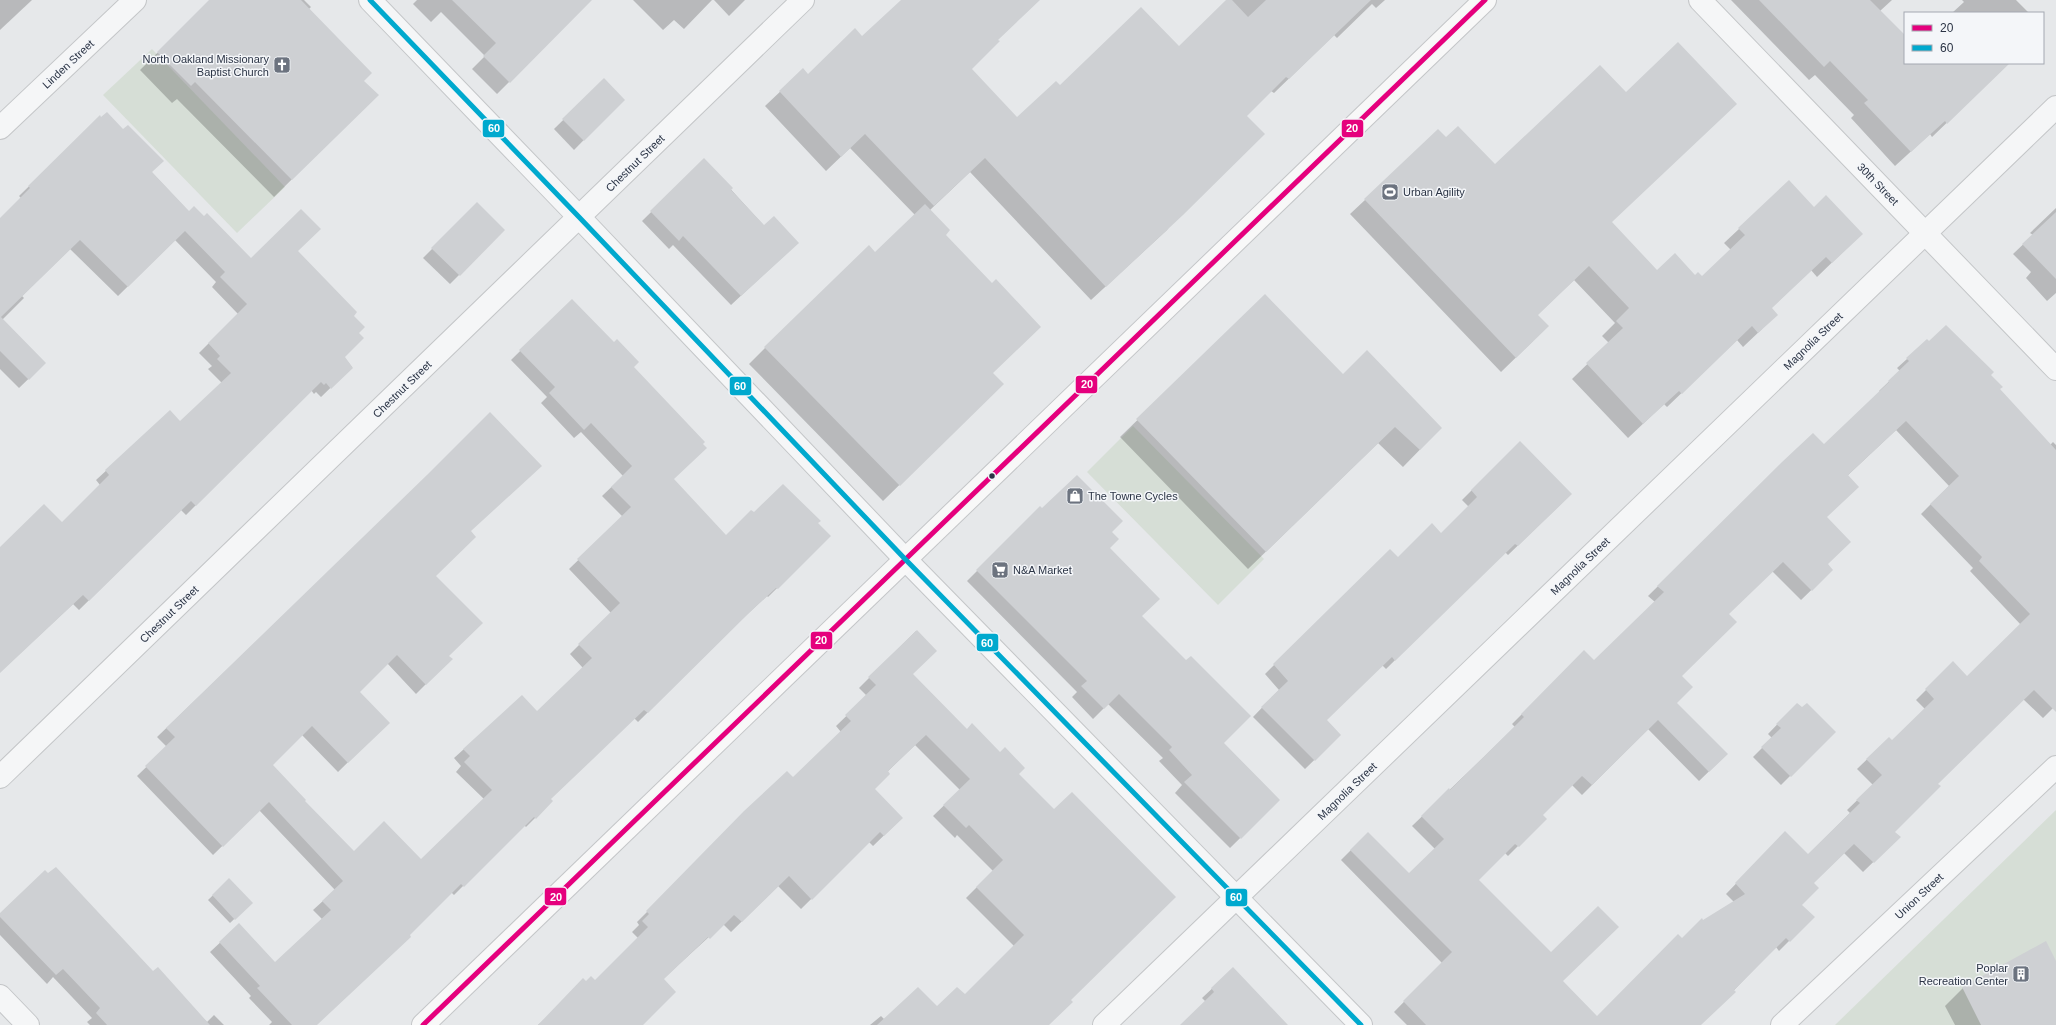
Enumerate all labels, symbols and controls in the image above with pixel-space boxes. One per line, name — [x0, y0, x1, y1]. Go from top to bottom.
legend — [1904, 12, 2044, 64]
text: 20 — [1940, 21, 1954, 35]
street label: Linden Street — [40, 37, 96, 91]
text: 60 — [1940, 41, 1954, 55]
place label: North Oakland Missionary Baptist Church — [142, 53, 269, 78]
church icon: North Oakland Missionary Baptist Church — [272, 55, 292, 75]
line badge: 60 — [482, 119, 505, 138]
line badge: 20 — [1341, 119, 1364, 138]
text: 60 — [488, 122, 500, 134]
text: 20 — [1346, 122, 1358, 134]
street label: Chestnut Street — [603, 132, 667, 194]
street label: 30th Street — [1855, 160, 1901, 208]
sports icon: Urban Agility — [1380, 182, 1400, 202]
place label: Urban Agility — [1403, 186, 1465, 198]
street label: Magnolia Street — [1781, 310, 1845, 372]
street label: Chestnut Street — [370, 358, 434, 420]
line badge: 20 — [1075, 375, 1098, 394]
line badge: 60 — [729, 376, 752, 396]
text: 20 — [1081, 378, 1093, 390]
text: 60 — [734, 380, 746, 392]
unlabelled marker — [987, 471, 997, 481]
shop icon: The Towne Cycles — [1065, 486, 1085, 506]
place label: The Towne Cycles — [1088, 490, 1178, 502]
street label: Magnolia Street — [1548, 535, 1612, 597]
supermarket icon: N&A Market — [990, 560, 1010, 580]
place label: N&A Market — [1013, 564, 1072, 576]
street label: Chestnut Street — [137, 583, 201, 645]
line badge: 20 — [810, 631, 833, 650]
line badge: 60 — [976, 633, 999, 652]
text: 20 — [815, 634, 827, 646]
text: 60 — [981, 637, 993, 649]
street label: Magnolia Street — [1315, 760, 1379, 822]
street label: Union Street — [1893, 871, 1945, 921]
line badge: 20 — [544, 887, 567, 906]
line badge: 60 — [1225, 888, 1248, 907]
text: 20 — [550, 891, 562, 903]
text: 60 — [1230, 891, 1242, 903]
place label: Poplar Recreation Center — [1919, 962, 2008, 987]
building icon: Poplar Recreation Center — [2011, 964, 2031, 984]

